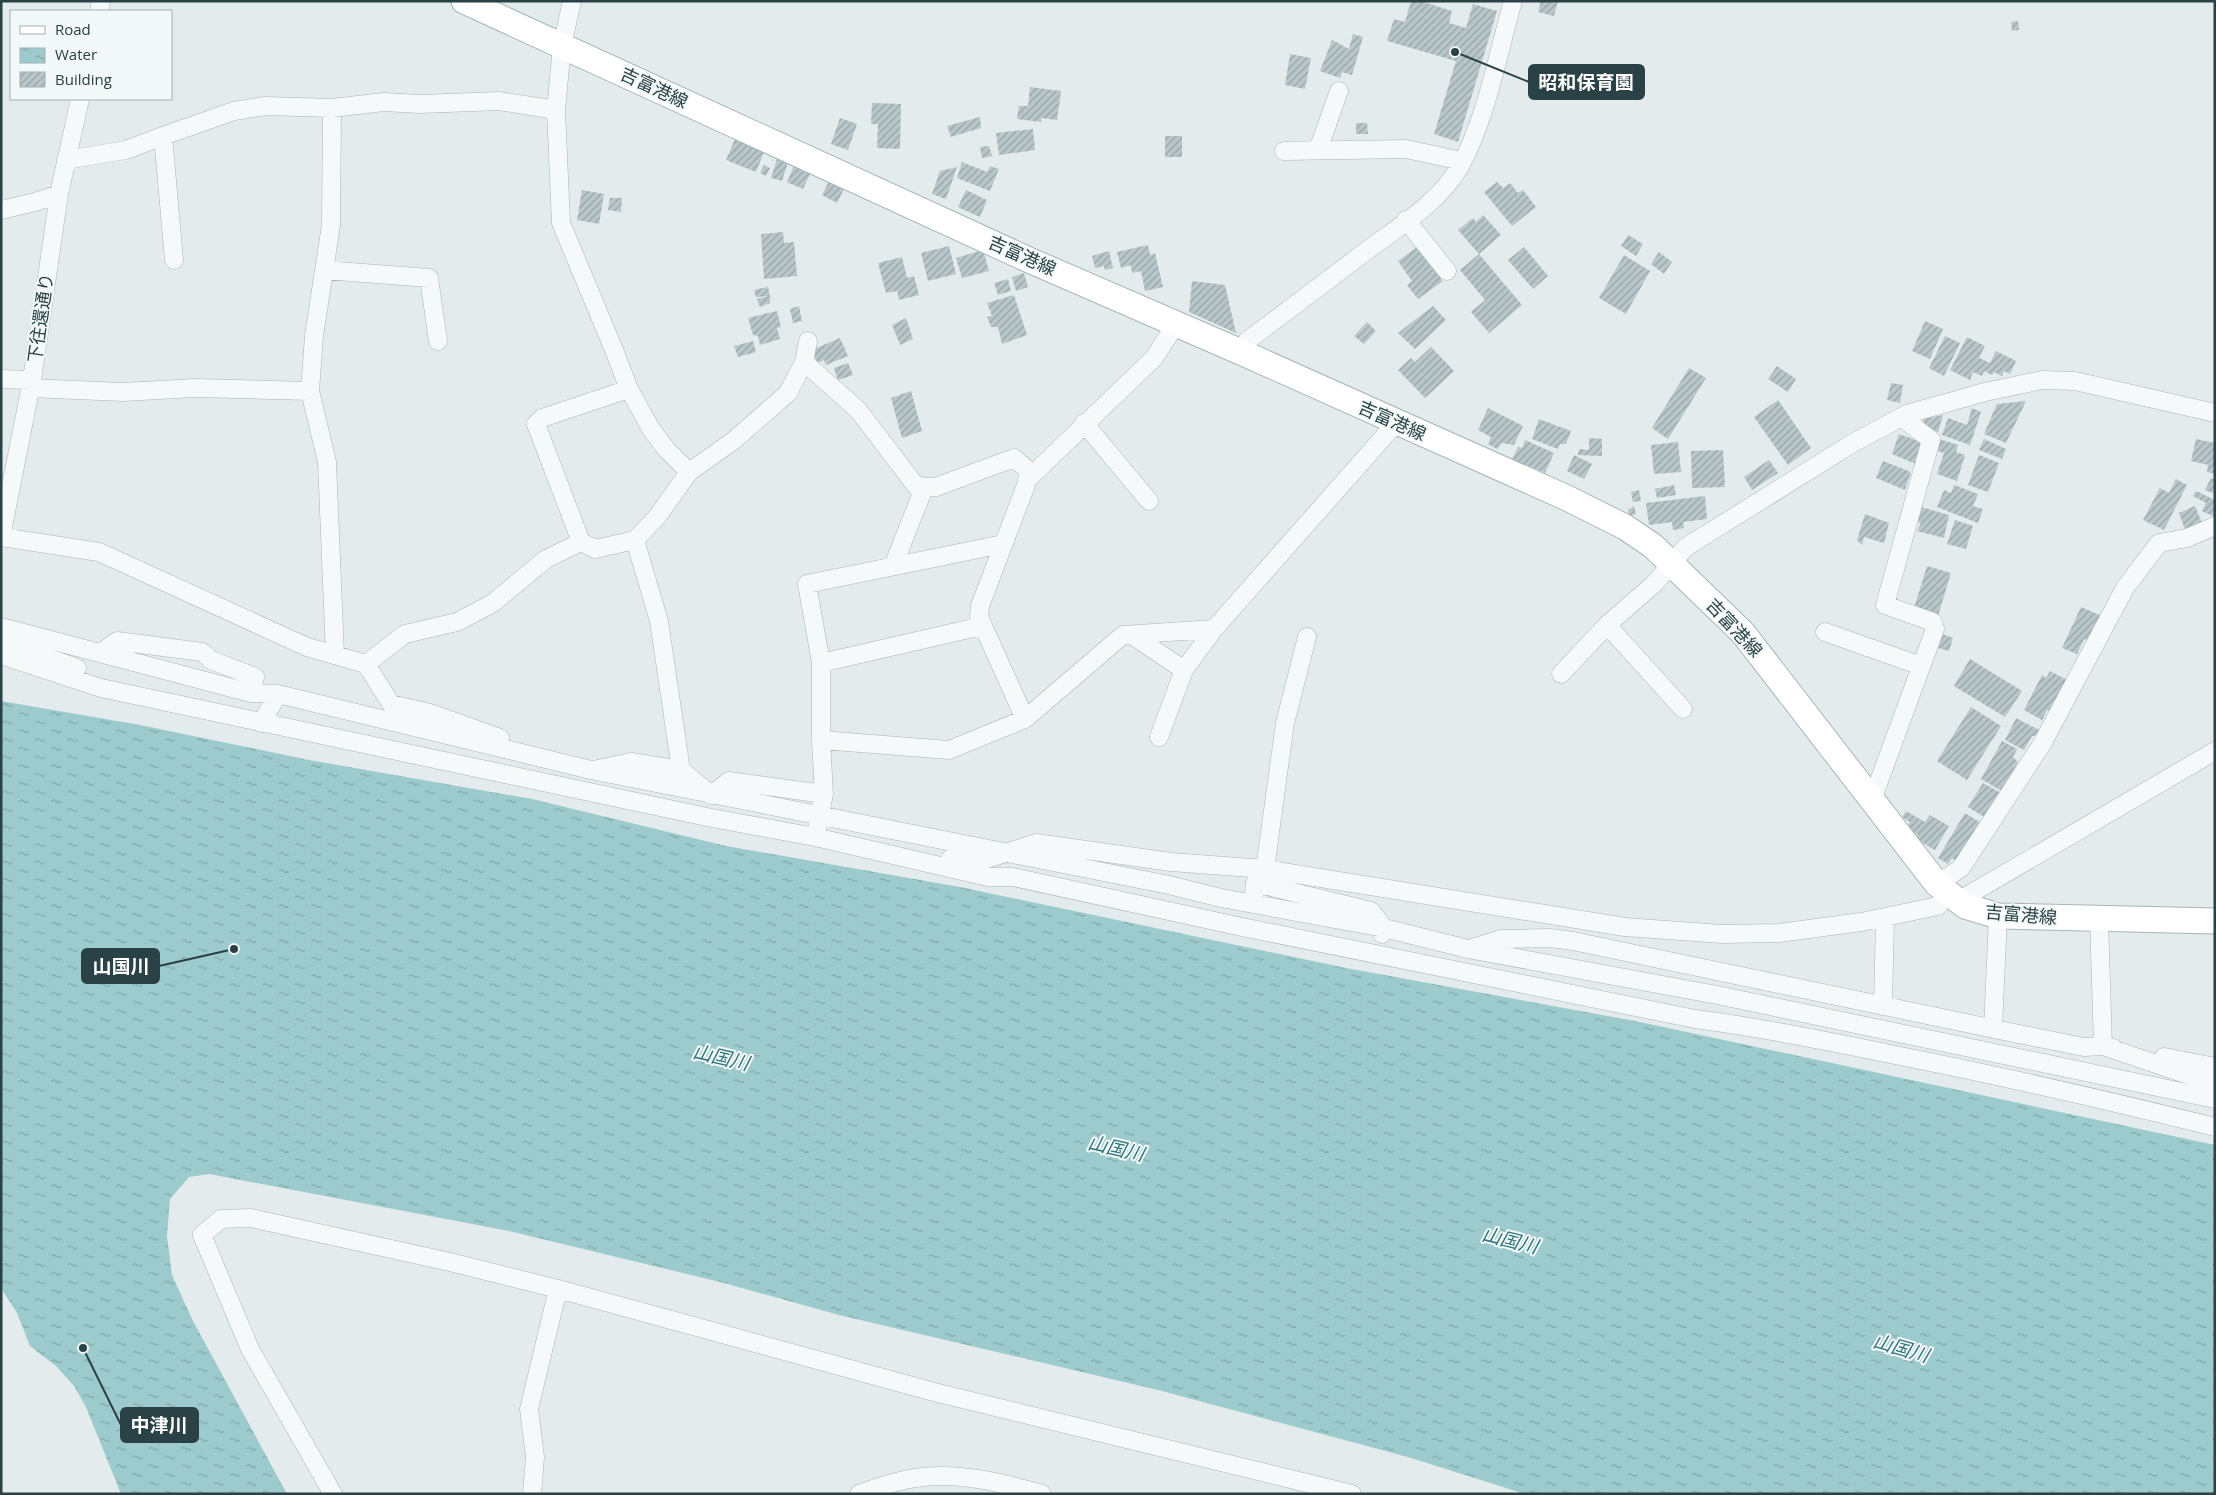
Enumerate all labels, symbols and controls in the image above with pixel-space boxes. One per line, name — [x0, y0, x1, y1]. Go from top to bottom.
legend — [10, 10, 172, 100]
text: Road — [55, 19, 91, 39]
text: Water — [55, 44, 97, 64]
street label: 吉富港線 — [617, 61, 692, 113]
callout: 昭和保育園 — [1529, 65, 1644, 99]
text: Building — [55, 69, 112, 89]
text: 昭和保育園 — [1538, 69, 1634, 95]
street label: 吉富港線 — [985, 229, 1060, 281]
street label: 下往還通り — [22, 272, 58, 364]
street label: 吉富港線 — [1355, 394, 1430, 446]
street label: 吉富港線 — [1701, 593, 1768, 662]
street label: 吉富港線 — [1984, 899, 2058, 929]
callout: 山国川 — [82, 949, 159, 983]
text: 山国川 — [92, 953, 150, 979]
water label: 山国川 — [690, 1038, 754, 1077]
water label: 山国川 — [1085, 1129, 1149, 1168]
water label: 山国川 — [1479, 1220, 1543, 1260]
water label: 山国川 — [1870, 1328, 1934, 1369]
callout: 中津川 — [121, 1408, 198, 1442]
text: 中津川 — [130, 1412, 188, 1438]

